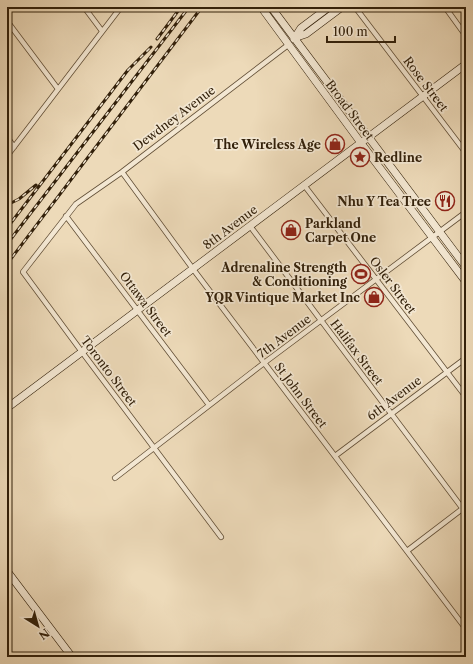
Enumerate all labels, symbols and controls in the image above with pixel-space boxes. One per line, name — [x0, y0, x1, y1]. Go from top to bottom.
scale bar — [327, 18, 395, 44]
text: 100 m — [333, 24, 368, 39]
street label: Rose Street — [400, 53, 452, 115]
street label: Broad Street — [323, 77, 378, 144]
street label: Dewdney Avenue — [130, 82, 218, 154]
shop icon: The Wireless Age — [324, 133, 346, 155]
place label: The Wireless Age — [214, 137, 321, 152]
place icon: Redline — [349, 146, 371, 168]
place label: Redline — [374, 150, 422, 165]
restaurant icon: Nhu Y Tea Tree — [434, 190, 456, 212]
place label: Nhu Y Tea Tree — [337, 194, 431, 209]
street label: 8th Avenue — [200, 202, 260, 252]
place label: Parkland Carpet One — [305, 216, 376, 245]
shop icon: Parkland Carpet One — [280, 219, 302, 241]
street label: Osler Street — [367, 254, 420, 317]
place label: Adrenaline Strength & Conditioning — [220, 260, 348, 289]
sports icon: Adrenaline Strength & Conditioning — [350, 263, 372, 285]
street label: Ottawa Street — [117, 269, 176, 340]
shop icon: YQR Vintique Market Inc — [363, 286, 385, 308]
place label: YQR Vintique Market Inc — [204, 290, 360, 305]
street label: 7th Avenue — [254, 311, 314, 361]
street label: Halifax Street — [327, 316, 387, 388]
street label: Toronto Street — [78, 333, 141, 410]
street label: St John Street — [271, 359, 331, 431]
street label: 6th Avenue — [364, 373, 424, 423]
north arrow — [18, 606, 58, 646]
text: N — [36, 626, 52, 643]

